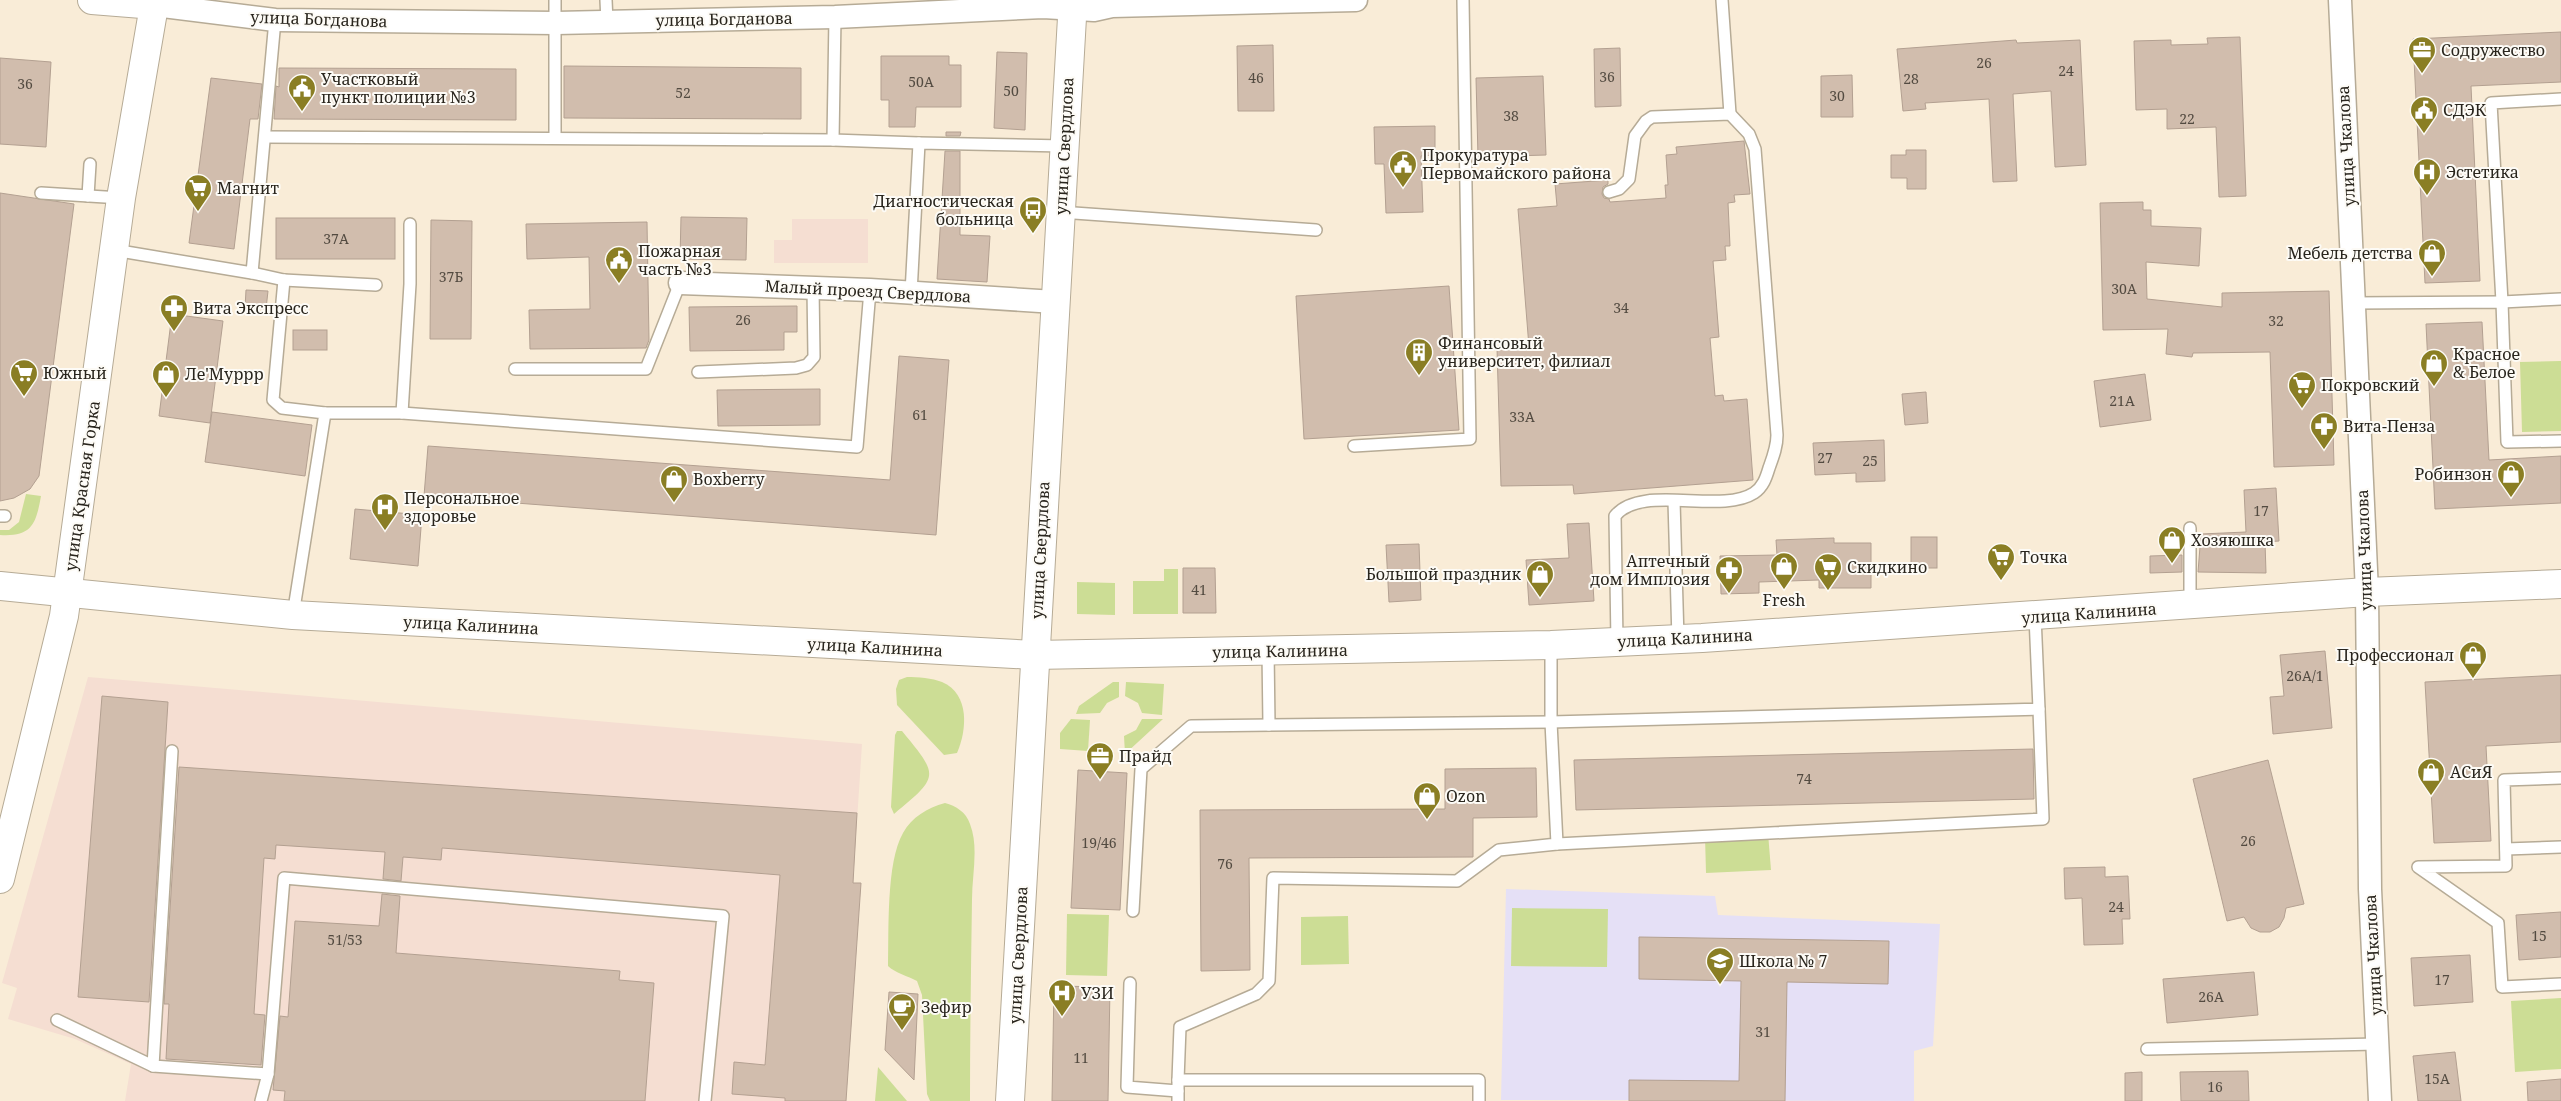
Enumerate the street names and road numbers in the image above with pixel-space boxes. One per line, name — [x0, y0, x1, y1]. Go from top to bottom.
street label: улица Богданова — [250, 6, 388, 32]
street label: улица Богданова — [655, 7, 793, 31]
street label: улица Свердлова — [1049, 77, 1079, 215]
street label: улица Чкалова — [2332, 85, 2360, 207]
street label: Малый проезд Свердлова — [764, 275, 972, 307]
street label: улица Красная Горка — [59, 399, 105, 573]
street label: улица Свердлова — [1025, 481, 1055, 619]
street label: улица Чкалова — [2351, 489, 2377, 611]
street label: улица Калинина — [2020, 597, 2158, 629]
street label: улица Калинина — [403, 610, 539, 640]
street label: улица Калинина — [1617, 623, 1753, 653]
street label: улица Калинина — [807, 632, 943, 662]
street label: улица Калинина — [1212, 639, 1348, 663]
street label: улица Свердлова — [1003, 886, 1033, 1024]
street label: улица Чкалова — [2359, 894, 2387, 1016]

